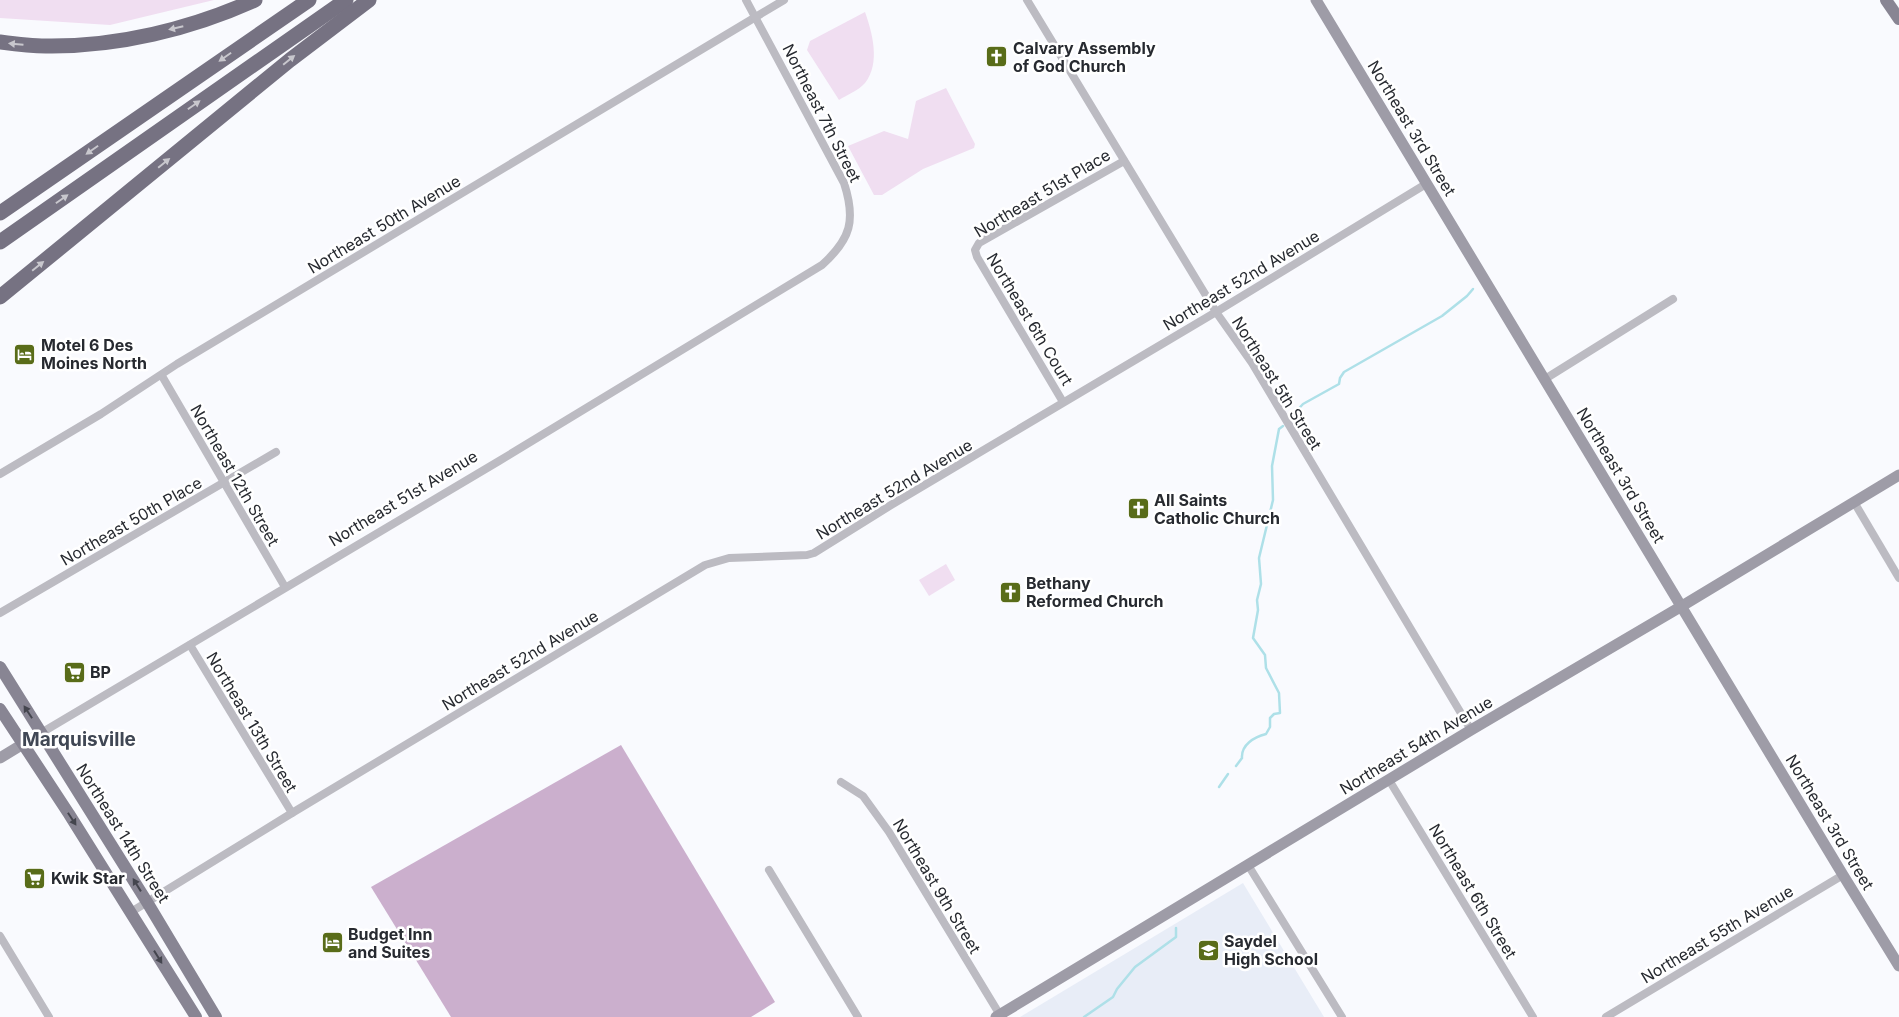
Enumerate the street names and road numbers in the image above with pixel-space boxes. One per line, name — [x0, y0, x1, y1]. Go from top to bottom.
street label: Northeast 7th Street — [778, 40, 866, 186]
street label: Northeast 3rd Street — [1364, 57, 1460, 199]
street label: Northeast 51st Place — [970, 144, 1114, 242]
street label: Northeast 50th Avenue — [304, 170, 464, 278]
street label: Northeast 52nd Avenue — [1159, 225, 1323, 335]
street label: Northeast 6th Court — [983, 249, 1077, 389]
street label: Northeast 5th Street — [1228, 313, 1326, 453]
street label: Northeast 12th Street — [186, 401, 284, 549]
street label: Northeast 3rd Street — [1573, 404, 1669, 546]
street label: Northeast 52nd Avenue — [812, 434, 976, 544]
street label: Northeast 51st Avenue — [325, 446, 481, 550]
street label: Northeast 50th Place — [57, 472, 205, 570]
street label: Northeast 52nd Avenue — [438, 605, 602, 715]
street label: Northeast 13th Street — [202, 648, 302, 796]
street label: Northeast 54th Avenue — [1336, 691, 1496, 799]
street label: Northeast 3rd Street — [1782, 751, 1878, 893]
street label: Northeast 14th Street — [72, 760, 174, 906]
street label: Northeast 9th Street — [889, 815, 985, 957]
street label: Northeast 6th Street — [1425, 820, 1521, 962]
street label: Northeast 55th Avenue — [1637, 881, 1797, 987]

